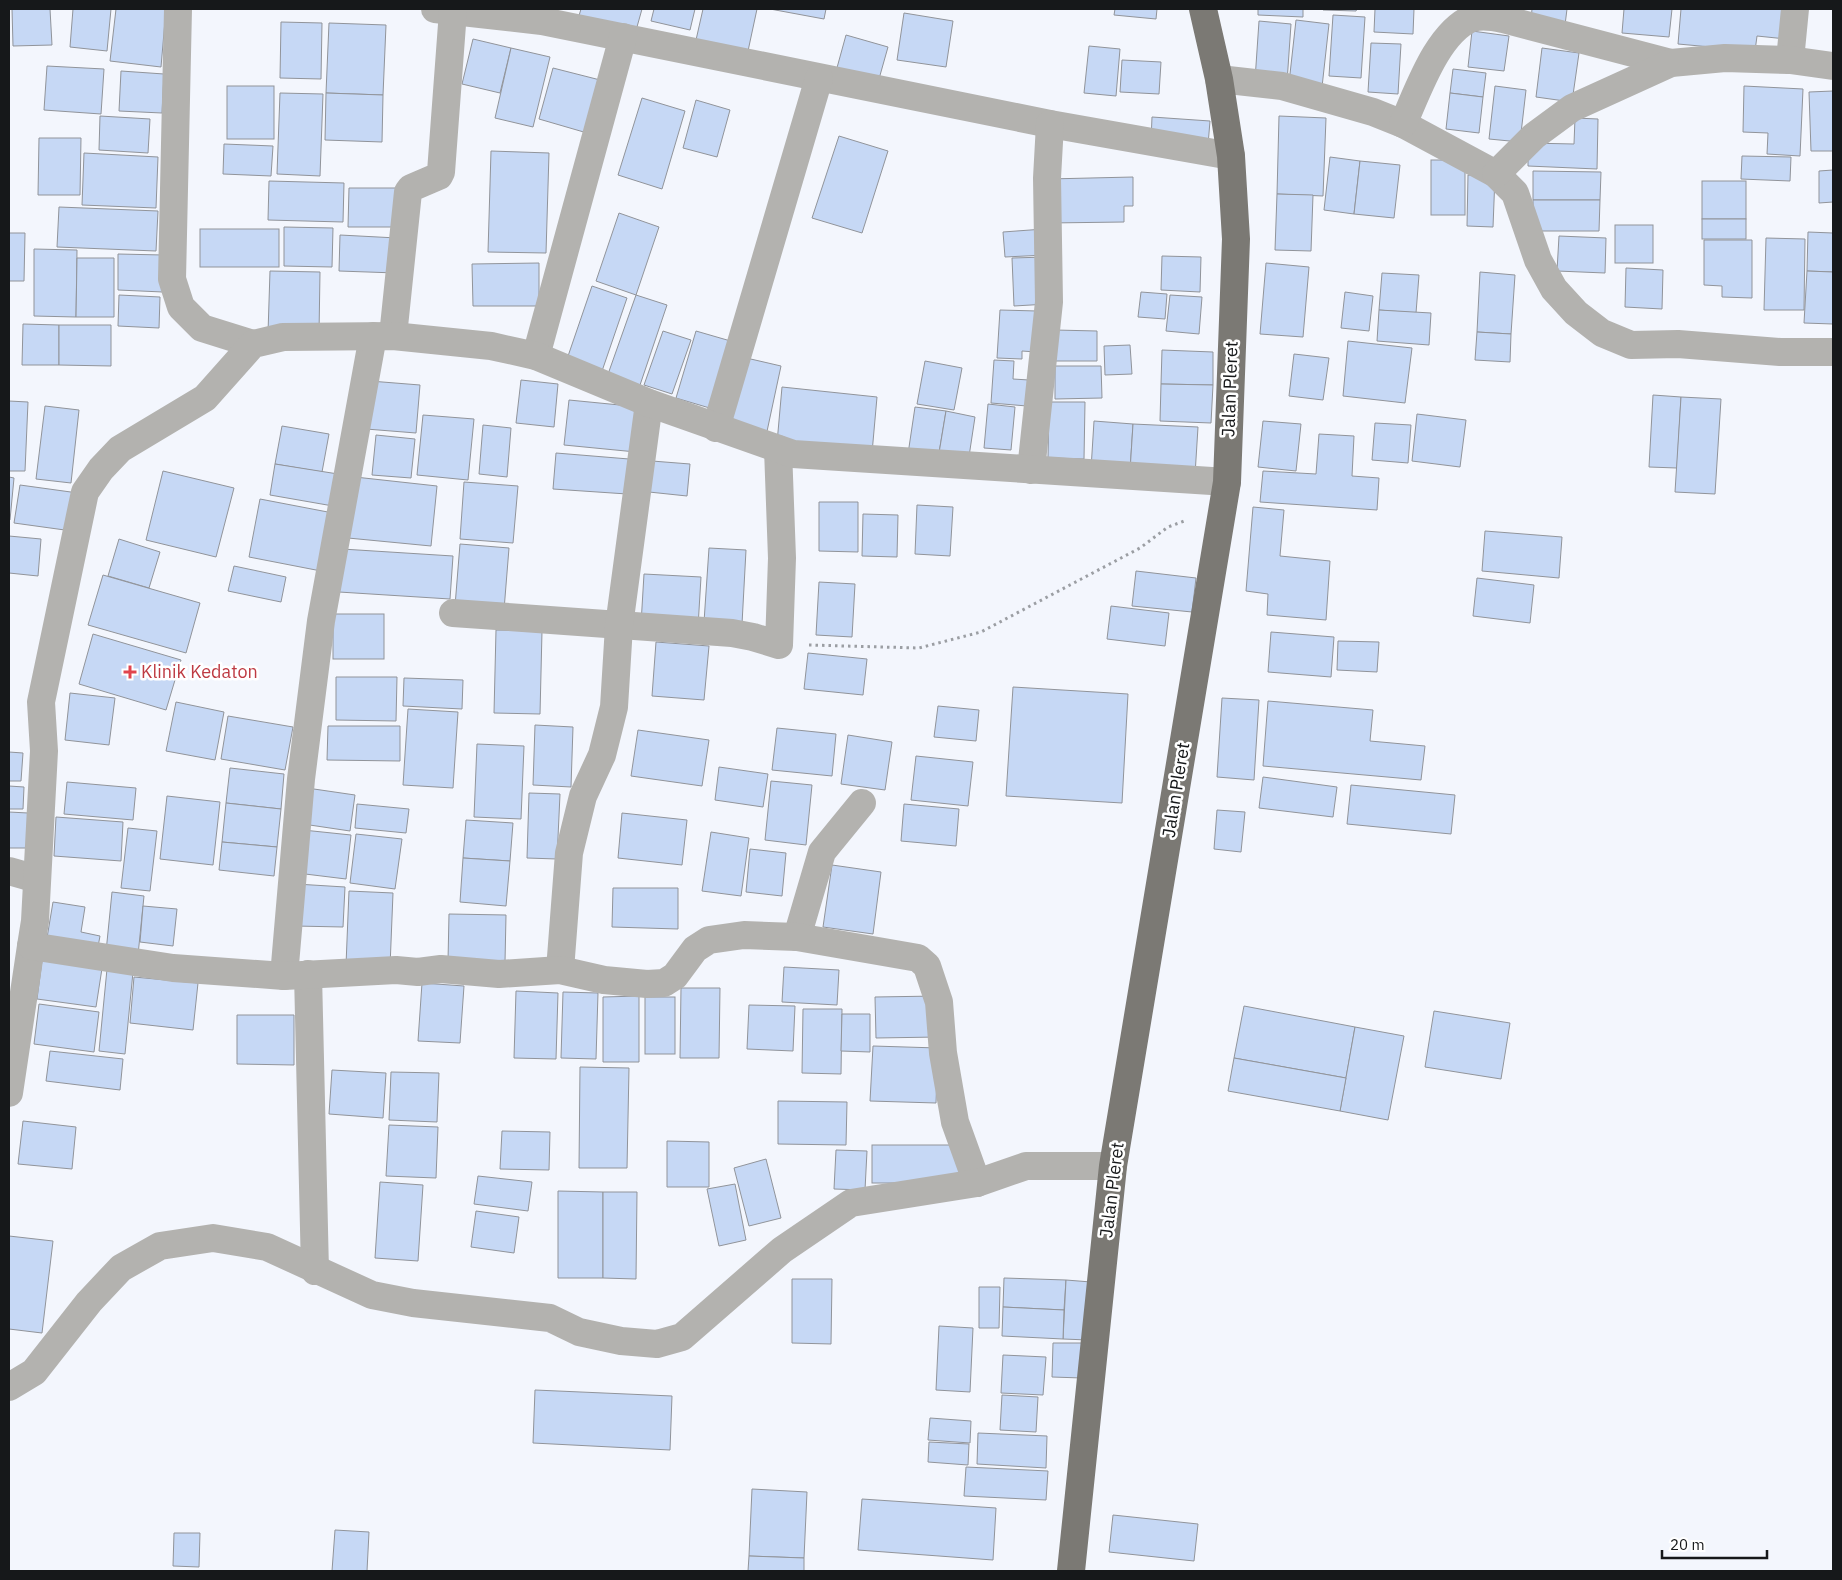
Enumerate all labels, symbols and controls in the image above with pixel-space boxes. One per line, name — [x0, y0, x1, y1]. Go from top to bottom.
street label: Jalan Pleret — [1216, 341, 1243, 437]
place label: Klinik Kedaton — [141, 660, 258, 683]
marker: Klinik Kedaton — [123, 665, 137, 679]
street label: Jalan Pleret — [1157, 741, 1194, 839]
street label: Jalan Pleret — [1094, 1141, 1129, 1239]
scale bar — [1662, 1528, 1767, 1560]
text: 20 m — [1670, 1535, 1705, 1554]

